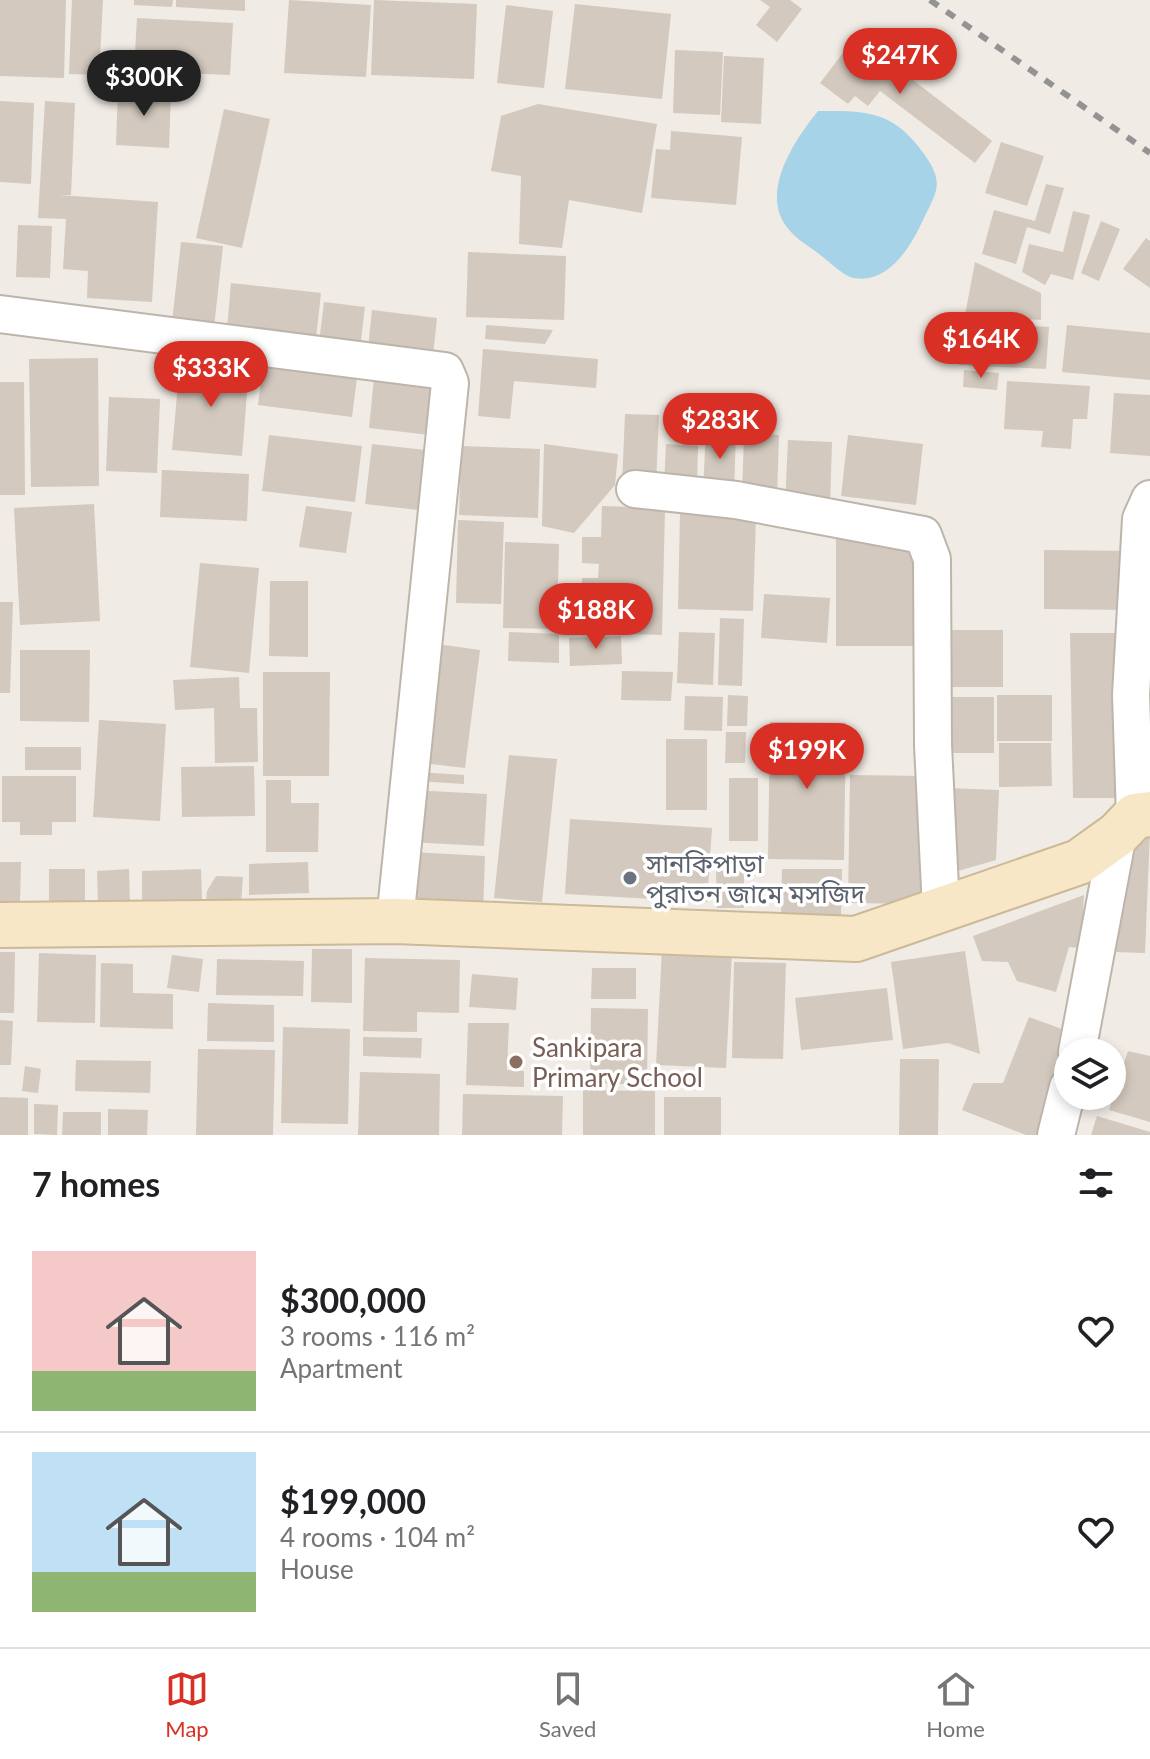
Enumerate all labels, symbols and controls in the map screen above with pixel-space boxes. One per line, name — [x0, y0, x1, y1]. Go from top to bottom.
pin: $247K — [844, 28, 956, 96]
text: $247K — [861, 38, 939, 70]
pin: $300K — [88, 50, 200, 118]
text: $300K — [105, 60, 183, 92]
pin: $164K — [925, 312, 1037, 380]
text: $164K — [942, 322, 1020, 354]
pin: $333K — [155, 341, 267, 409]
text: $333K — [172, 351, 250, 383]
pin: $283K — [664, 393, 776, 461]
text: $283K — [681, 403, 759, 435]
pin: $188K — [540, 583, 652, 651]
text: $188K — [557, 593, 635, 625]
pin: $199K — [751, 723, 863, 791]
text: $199K — [768, 733, 846, 765]
place label: সানকিপাড়া পুরাতন জামে মসজিদ — [645, 847, 865, 909]
marker: সানকিপাড়া পুরাতন জামে মসজিদ — [621, 869, 639, 887]
place label: Sankipara Primary School — [532, 1031, 703, 1093]
map controls — [1054, 1038, 1126, 1110]
button: layers — [1054, 1038, 1126, 1110]
marker: Sankipara Primary School — [507, 1053, 525, 1071]
icon: filters — [1074, 1161, 1118, 1205]
text: 7 homes — [32, 1163, 160, 1204]
text: $300,000 — [280, 1279, 426, 1320]
icon: home — [96, 1283, 192, 1379]
icon: heart — [1074, 1309, 1118, 1353]
text: 3 rooms · 116 m² — [280, 1320, 475, 1352]
text: Apartment — [280, 1352, 403, 1384]
text: $199,000 — [280, 1480, 426, 1521]
icon: home — [96, 1484, 192, 1580]
icon: heart — [1074, 1510, 1118, 1554]
text: 4 rooms · 104 m² — [280, 1521, 475, 1553]
text: House — [280, 1553, 354, 1585]
tab: Map — [165, 1667, 209, 1742]
tab: Saved — [539, 1667, 596, 1742]
tab: Home — [926, 1667, 985, 1742]

